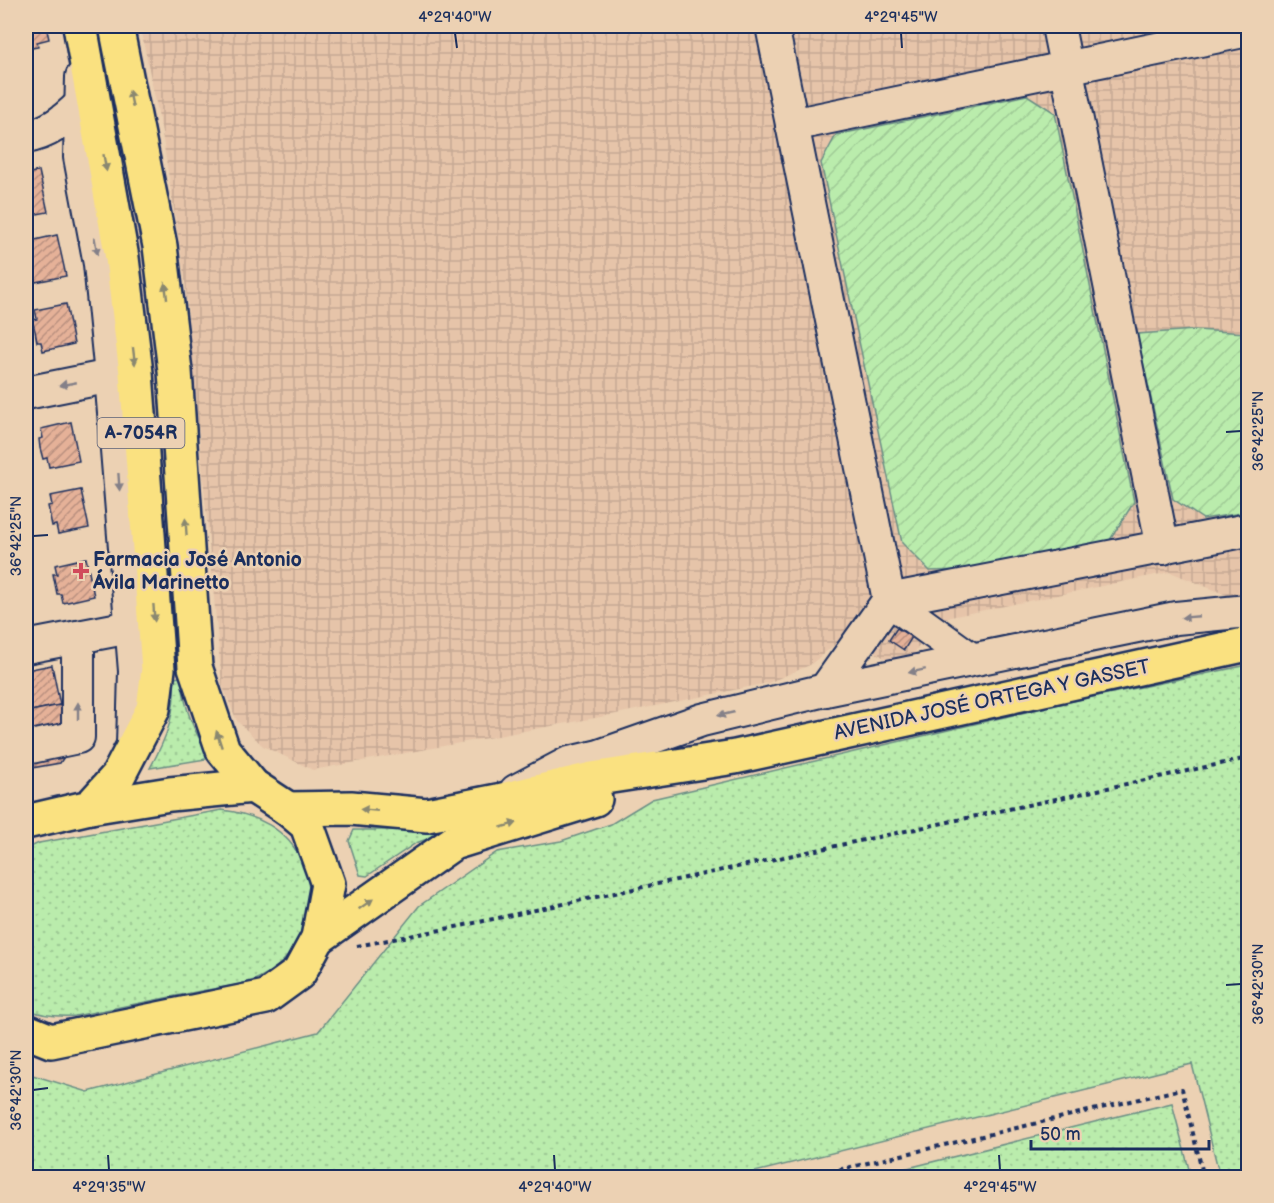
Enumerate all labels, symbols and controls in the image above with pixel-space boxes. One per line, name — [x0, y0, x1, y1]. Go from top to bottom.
text: 4°29'40"W — [418, 8, 492, 27]
text: 4°29'45"W — [864, 8, 938, 27]
one-way arrow — [126, 90, 135, 109]
one-way arrow — [101, 154, 110, 173]
one-way arrow — [92, 236, 101, 255]
one-way arrow — [161, 282, 170, 301]
one-way arrow — [129, 346, 139, 365]
one-way arrow — [59, 380, 78, 389]
text: 36°42'25"N — [1249, 391, 1268, 471]
road number: A-7054R — [98, 418, 184, 448]
one-way arrow — [114, 472, 124, 491]
text: 36°42'25"N — [7, 496, 26, 576]
one-way arrow — [181, 518, 190, 537]
place label: Farmacia José Antonio Ávila Marinetto — [92, 548, 302, 595]
marker: Farmacia José Antonio Ávila Marinetto — [74, 564, 88, 578]
one-way arrow — [149, 604, 158, 623]
one-way arrow — [1181, 612, 1200, 622]
street label: AVENIDA JOSÉ ORTEGA Y GASSET — [832, 654, 1152, 745]
one-way arrow — [907, 667, 926, 676]
one-way arrow — [73, 701, 83, 720]
one-way arrow — [717, 709, 736, 719]
one-way arrow — [214, 730, 223, 748]
one-way arrow — [359, 805, 378, 815]
one-way arrow — [500, 820, 518, 830]
one-way arrow — [358, 899, 374, 910]
text: 36°42'30"N — [1249, 943, 1268, 1025]
text: 36°42'30"N — [7, 1049, 26, 1131]
scale bar — [1031, 1113, 1210, 1151]
text: 50 m — [1040, 1124, 1081, 1145]
text: 4°29'35"W — [72, 1178, 146, 1197]
text: 4°29'40"W — [518, 1178, 592, 1197]
text: 4°29'45"W — [963, 1178, 1037, 1197]

